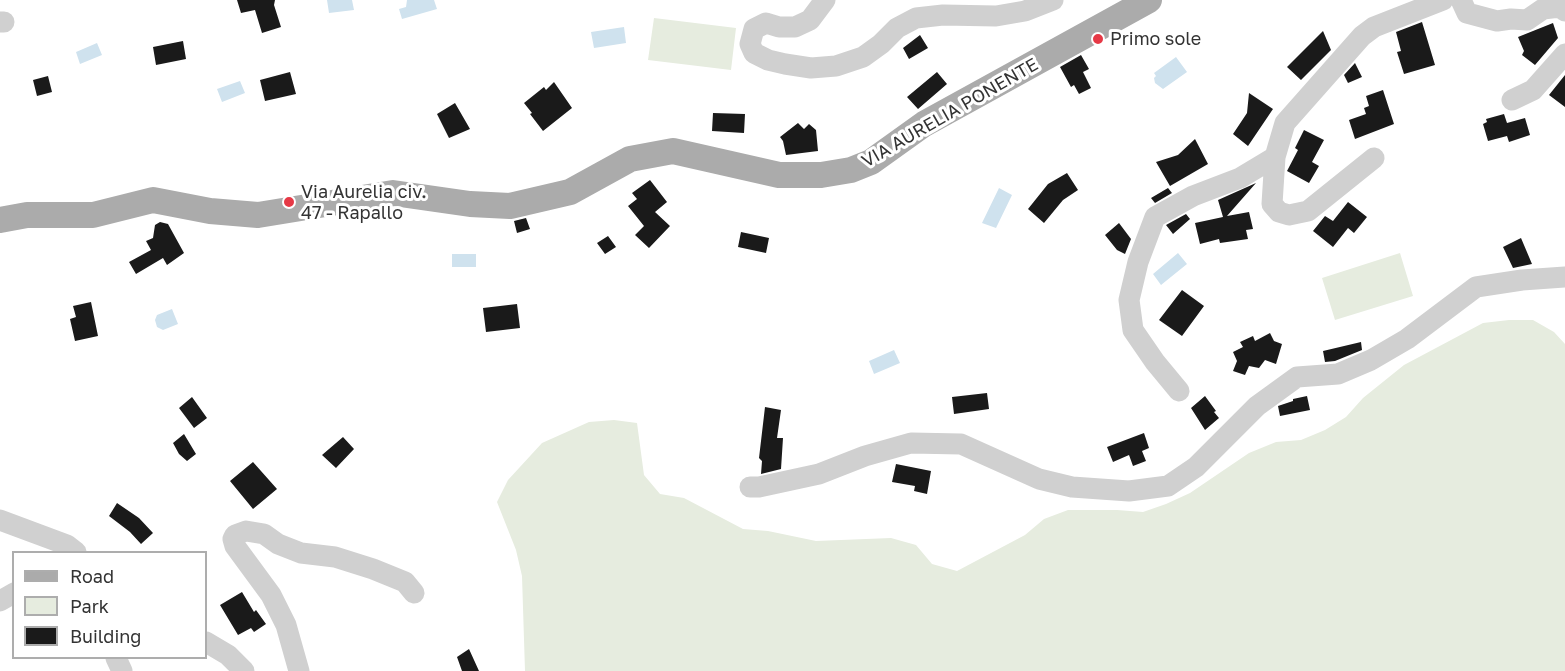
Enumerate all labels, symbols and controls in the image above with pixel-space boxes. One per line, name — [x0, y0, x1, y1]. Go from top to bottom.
place label: Primo sole — [1110, 28, 1201, 50]
marker: Primo sole — [1091, 32, 1105, 46]
street label: VIA AURELIA PONENTE — [858, 54, 1042, 172]
place label: Via Aurelia civ. 47 - Rapallo — [301, 181, 427, 224]
marker: Via Aurelia civ. 47 - Rapallo — [282, 195, 296, 209]
legend — [12, 551, 207, 659]
text: Road — [70, 565, 114, 587]
text: Park — [70, 595, 109, 617]
text: Building — [70, 625, 141, 647]

